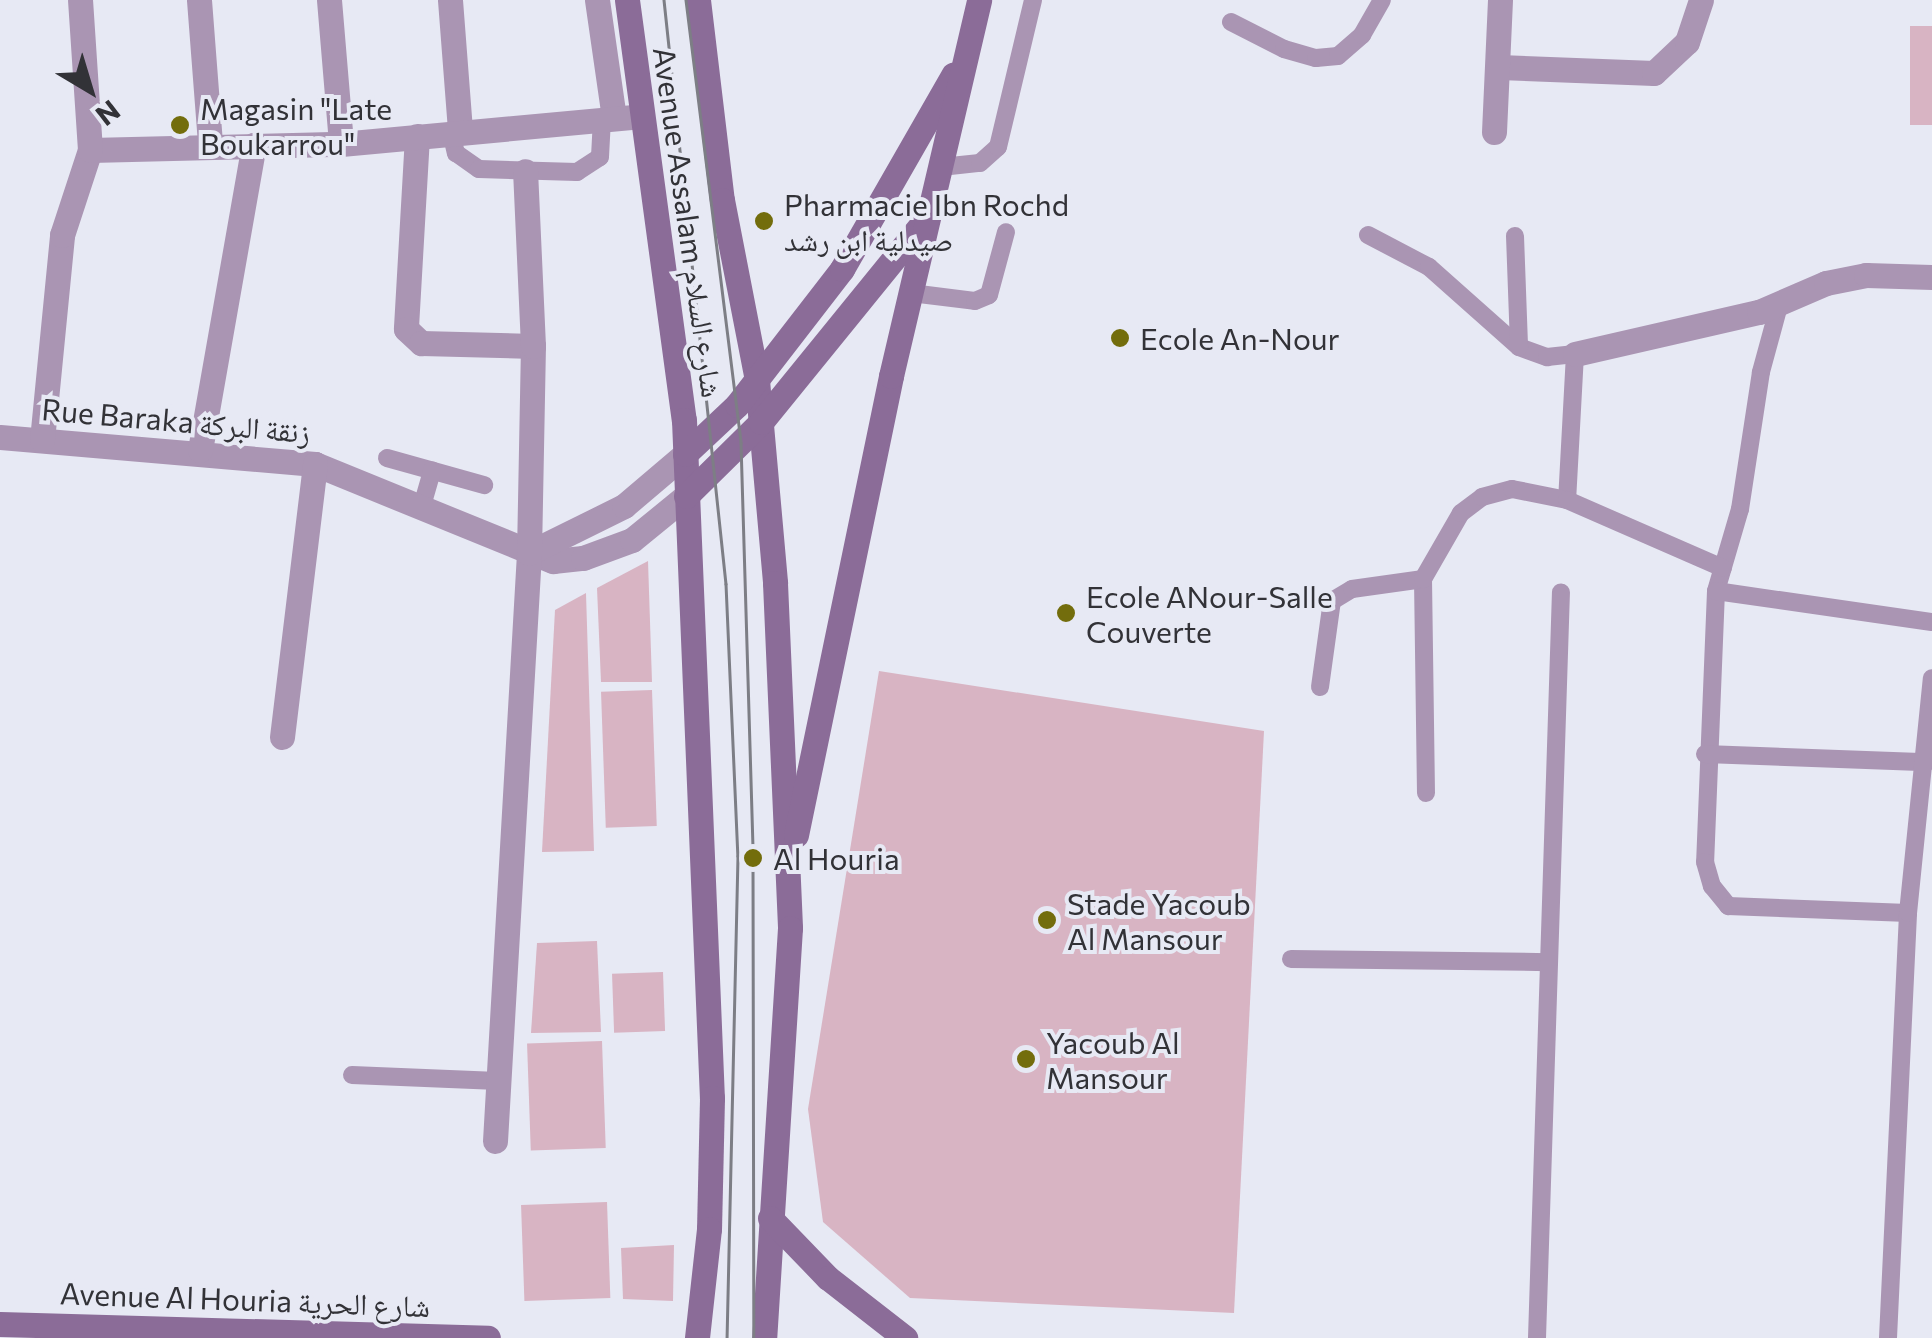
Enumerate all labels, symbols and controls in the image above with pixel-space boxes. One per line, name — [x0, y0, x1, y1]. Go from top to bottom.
north arrow — [40, 40, 140, 140]
street label: Avenue Assalam شارع السلام — [647, 44, 731, 400]
place label: Magasin "Late Boukarrou" — [200, 90, 392, 160]
text: N — [90, 94, 127, 134]
marker: Magasin "Late Boukarrou" — [169, 114, 191, 136]
place label: Pharmacie Ibn Rochd صيدلية ابن رشد — [784, 186, 1069, 256]
marker: Pharmacie Ibn Rochd صيدلية ابن رشد — [753, 210, 775, 232]
place label: Ecole An-Nour — [1140, 320, 1340, 356]
marker: Ecole An-Nour — [1109, 327, 1131, 349]
street label: Rue Baraka زنقة البركة — [40, 390, 312, 450]
place label: Ecole ANour-Salle Couverte — [1086, 578, 1333, 648]
marker: Ecole ANour-Salle Couverte — [1055, 602, 1077, 624]
place label: Al Houria — [773, 840, 900, 876]
marker: Al Houria — [742, 847, 764, 869]
place label: Stade Yacoub Al Mansour — [1067, 885, 1251, 956]
marker: Stade Yacoub Al Mansour — [1036, 909, 1058, 931]
place label: Yacoub Al Mansour — [1046, 1024, 1180, 1094]
marker: Yacoub Al Mansour — [1015, 1048, 1037, 1070]
street label: Avenue Al Houria شارع الحرية — [59, 1275, 431, 1323]

